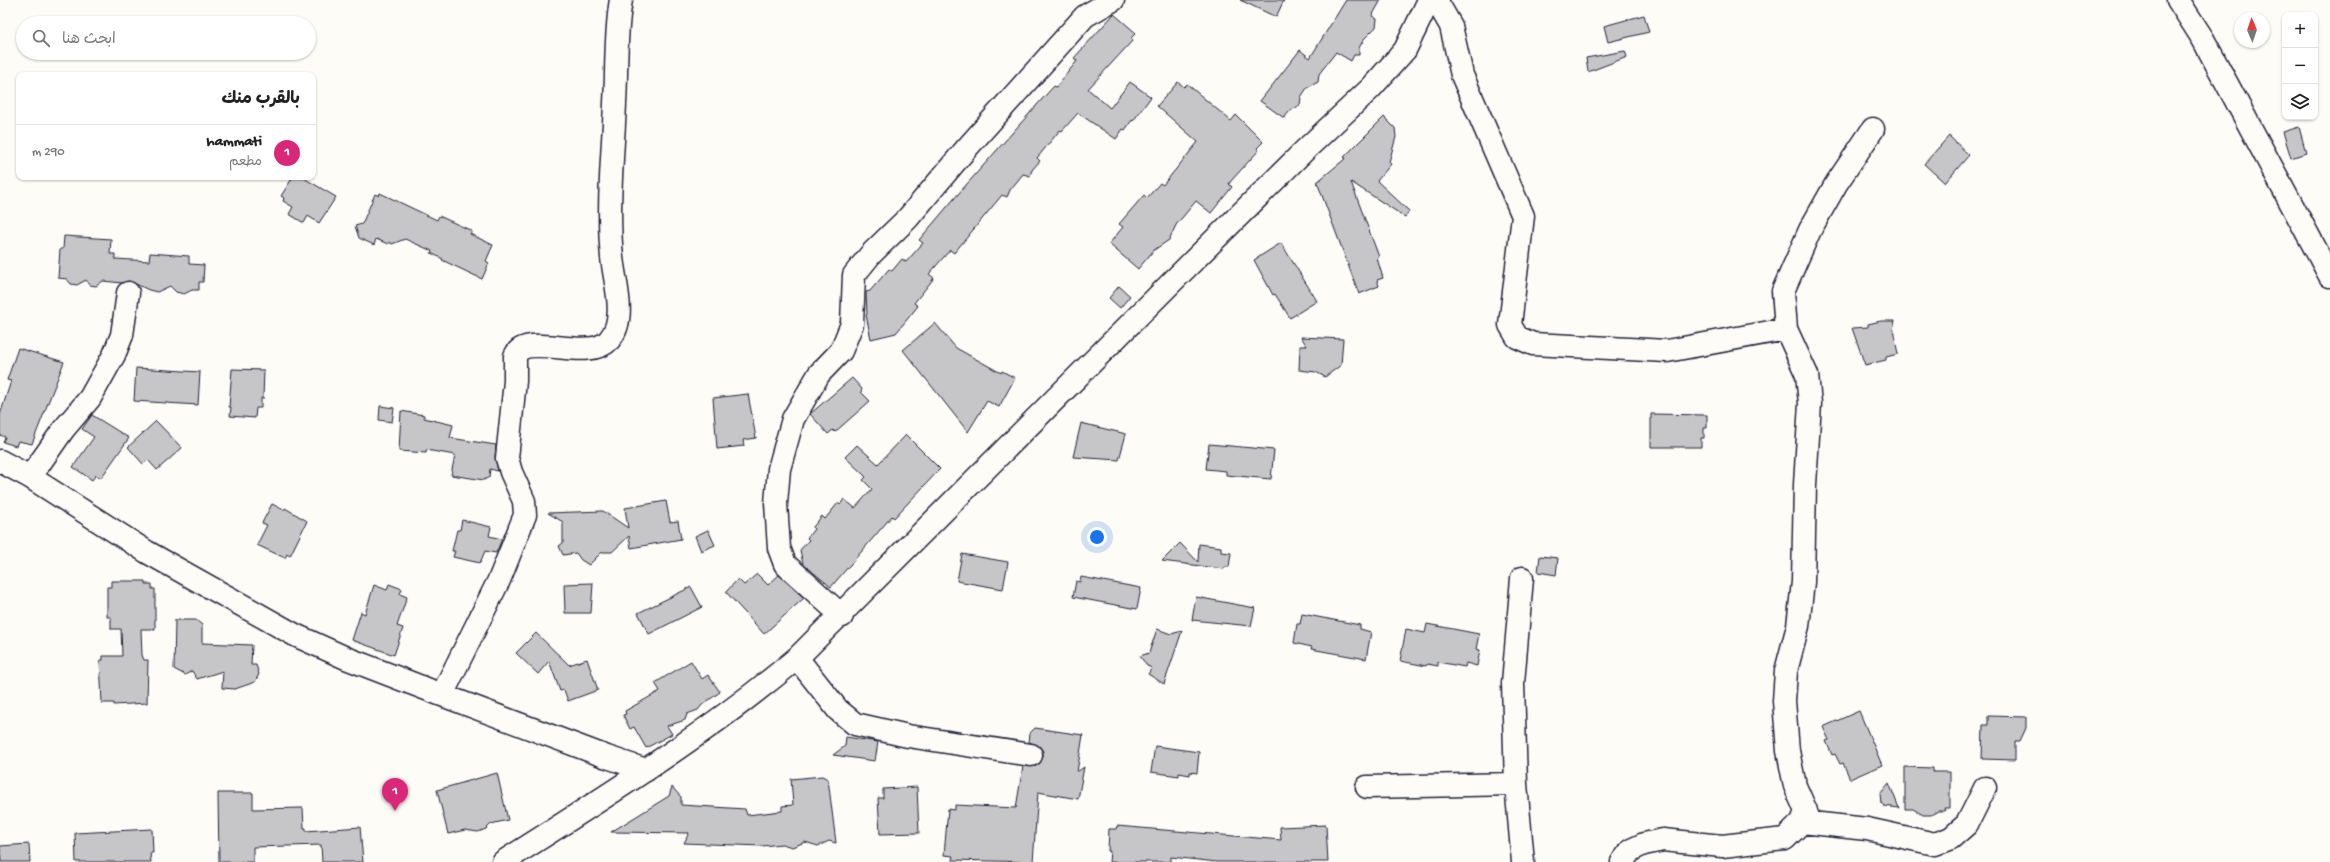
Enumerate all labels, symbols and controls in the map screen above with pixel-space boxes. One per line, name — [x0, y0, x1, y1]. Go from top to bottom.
north arrow — [2234, 12, 2270, 48]
map controls — [2282, 12, 2318, 120]
button: + — [2282, 12, 2318, 48]
search box — [16, 16, 316, 60]
icon: search — [30, 27, 52, 49]
text: ابحث هنا — [62, 31, 116, 49]
button: − — [2282, 48, 2318, 84]
button: layers — [2282, 84, 2318, 120]
text: بالقرب منك — [221, 90, 300, 110]
text: hammati — [207, 133, 262, 151]
text: 290 m — [32, 145, 65, 160]
text: 1 — [284, 145, 290, 160]
text: مطعم — [229, 155, 262, 170]
your location — [1087, 527, 1107, 547]
pin: 1 — [382, 778, 408, 811]

